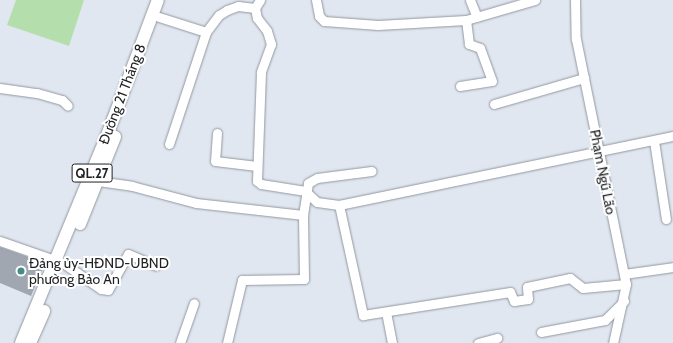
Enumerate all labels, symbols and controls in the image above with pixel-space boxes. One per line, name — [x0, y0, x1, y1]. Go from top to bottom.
street label: Đường 21 Tháng 8 — [95, 41, 149, 147]
street label: Phạm Ngũ Lão — [587, 128, 619, 216]
road number: QL.27 — [71, 162, 113, 184]
place label: Đảng ủy-HĐND-UBND phường Bảo An — [29, 255, 169, 288]
marker: Đảng ủy-HĐND-UBND phường Bảo An — [16, 266, 26, 276]

